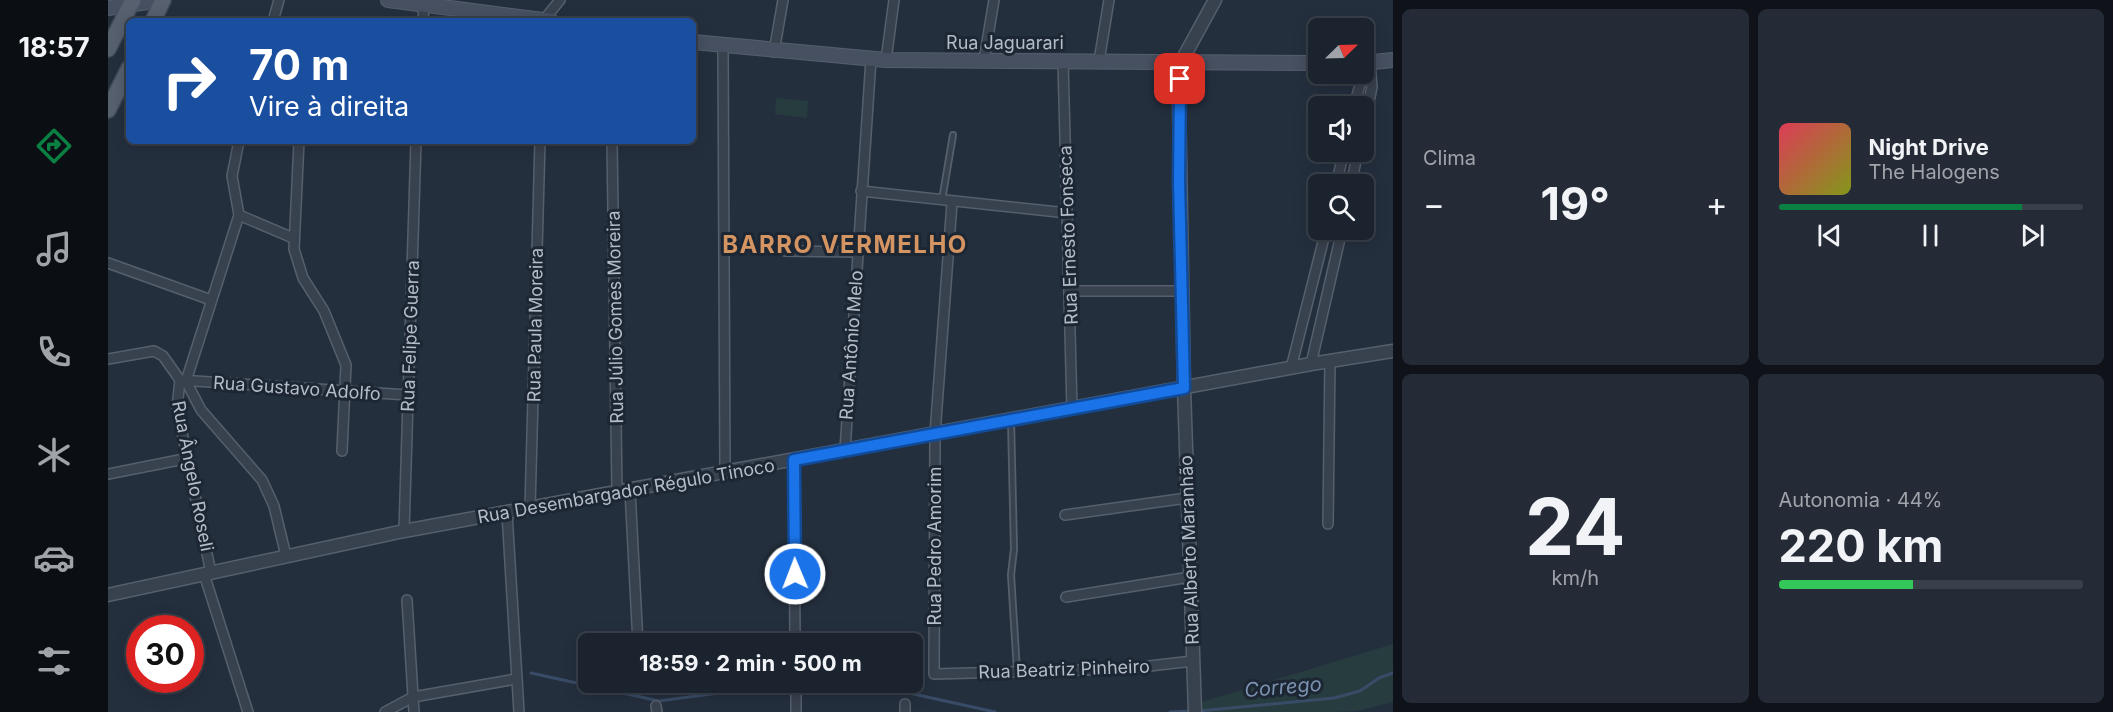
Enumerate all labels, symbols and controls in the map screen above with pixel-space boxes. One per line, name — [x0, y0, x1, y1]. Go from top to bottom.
north arrow — [1308, 18, 1374, 84]
map controls — [1308, 18, 1374, 240]
text: 18:57 — [18, 31, 90, 64]
street label: Rua Jaguarari — [946, 32, 1064, 53]
text: 70 m — [249, 39, 349, 90]
icon: right — [150, 42, 228, 120]
pin — [1154, 53, 1205, 104]
icon: arrive — [1163, 62, 1196, 95]
text: Vire à direita — [249, 90, 409, 123]
button: sound — [1308, 96, 1374, 162]
icon: directions — [33, 125, 75, 167]
text: Night Drive — [1869, 134, 1989, 160]
street label: Rua Ernesto Fonseca — [1054, 145, 1082, 325]
text: Clima — [1423, 146, 1476, 170]
text: The Halogens — [1869, 160, 2000, 184]
button: search — [1308, 174, 1374, 240]
text: 19° — [1541, 176, 1610, 231]
text: − — [1423, 184, 1445, 224]
text: + — [1706, 184, 1728, 224]
street label: Rua Júlio Gomes Moreira — [603, 210, 627, 424]
icon: previous — [1813, 219, 1846, 252]
icon: pause — [1914, 219, 1947, 252]
icon: next — [2016, 219, 2049, 252]
icon: music — [33, 228, 75, 270]
district label: BARRO VERMELHO — [722, 230, 968, 259]
street label: Rua Paula Moreira — [523, 248, 547, 402]
street label: Rua Felipe Guerra — [397, 260, 423, 412]
street label: Rua Antônio Melo — [835, 270, 867, 420]
icon: phone — [33, 331, 75, 373]
street label: Rua Gustavo Adolfo — [213, 372, 381, 404]
street label: Rua Ângelo Roseli — [168, 399, 219, 553]
icon: climate — [33, 434, 75, 476]
street label: Rua Desembargador Régulo Tinoco — [476, 454, 776, 528]
street label: Rua Alberto Maranhão — [1175, 455, 1203, 645]
street label: Rua Pedro Amorim — [924, 467, 945, 625]
text: 24 — [1525, 479, 1626, 574]
text: Autonomia · 44% — [1779, 488, 1942, 512]
text: 220 km — [1779, 518, 1943, 573]
icon: car — [33, 537, 75, 579]
position arrow — [763, 542, 827, 606]
text: km/h — [1551, 566, 1599, 590]
speed limit sign: 30 — [126, 615, 204, 693]
icon: filters — [33, 640, 75, 682]
text: 18:59 · 2 min · 500 m — [639, 650, 862, 676]
street label: Rua Beatriz Pinheiro — [978, 656, 1150, 682]
water label: Corrego — [1243, 672, 1323, 702]

